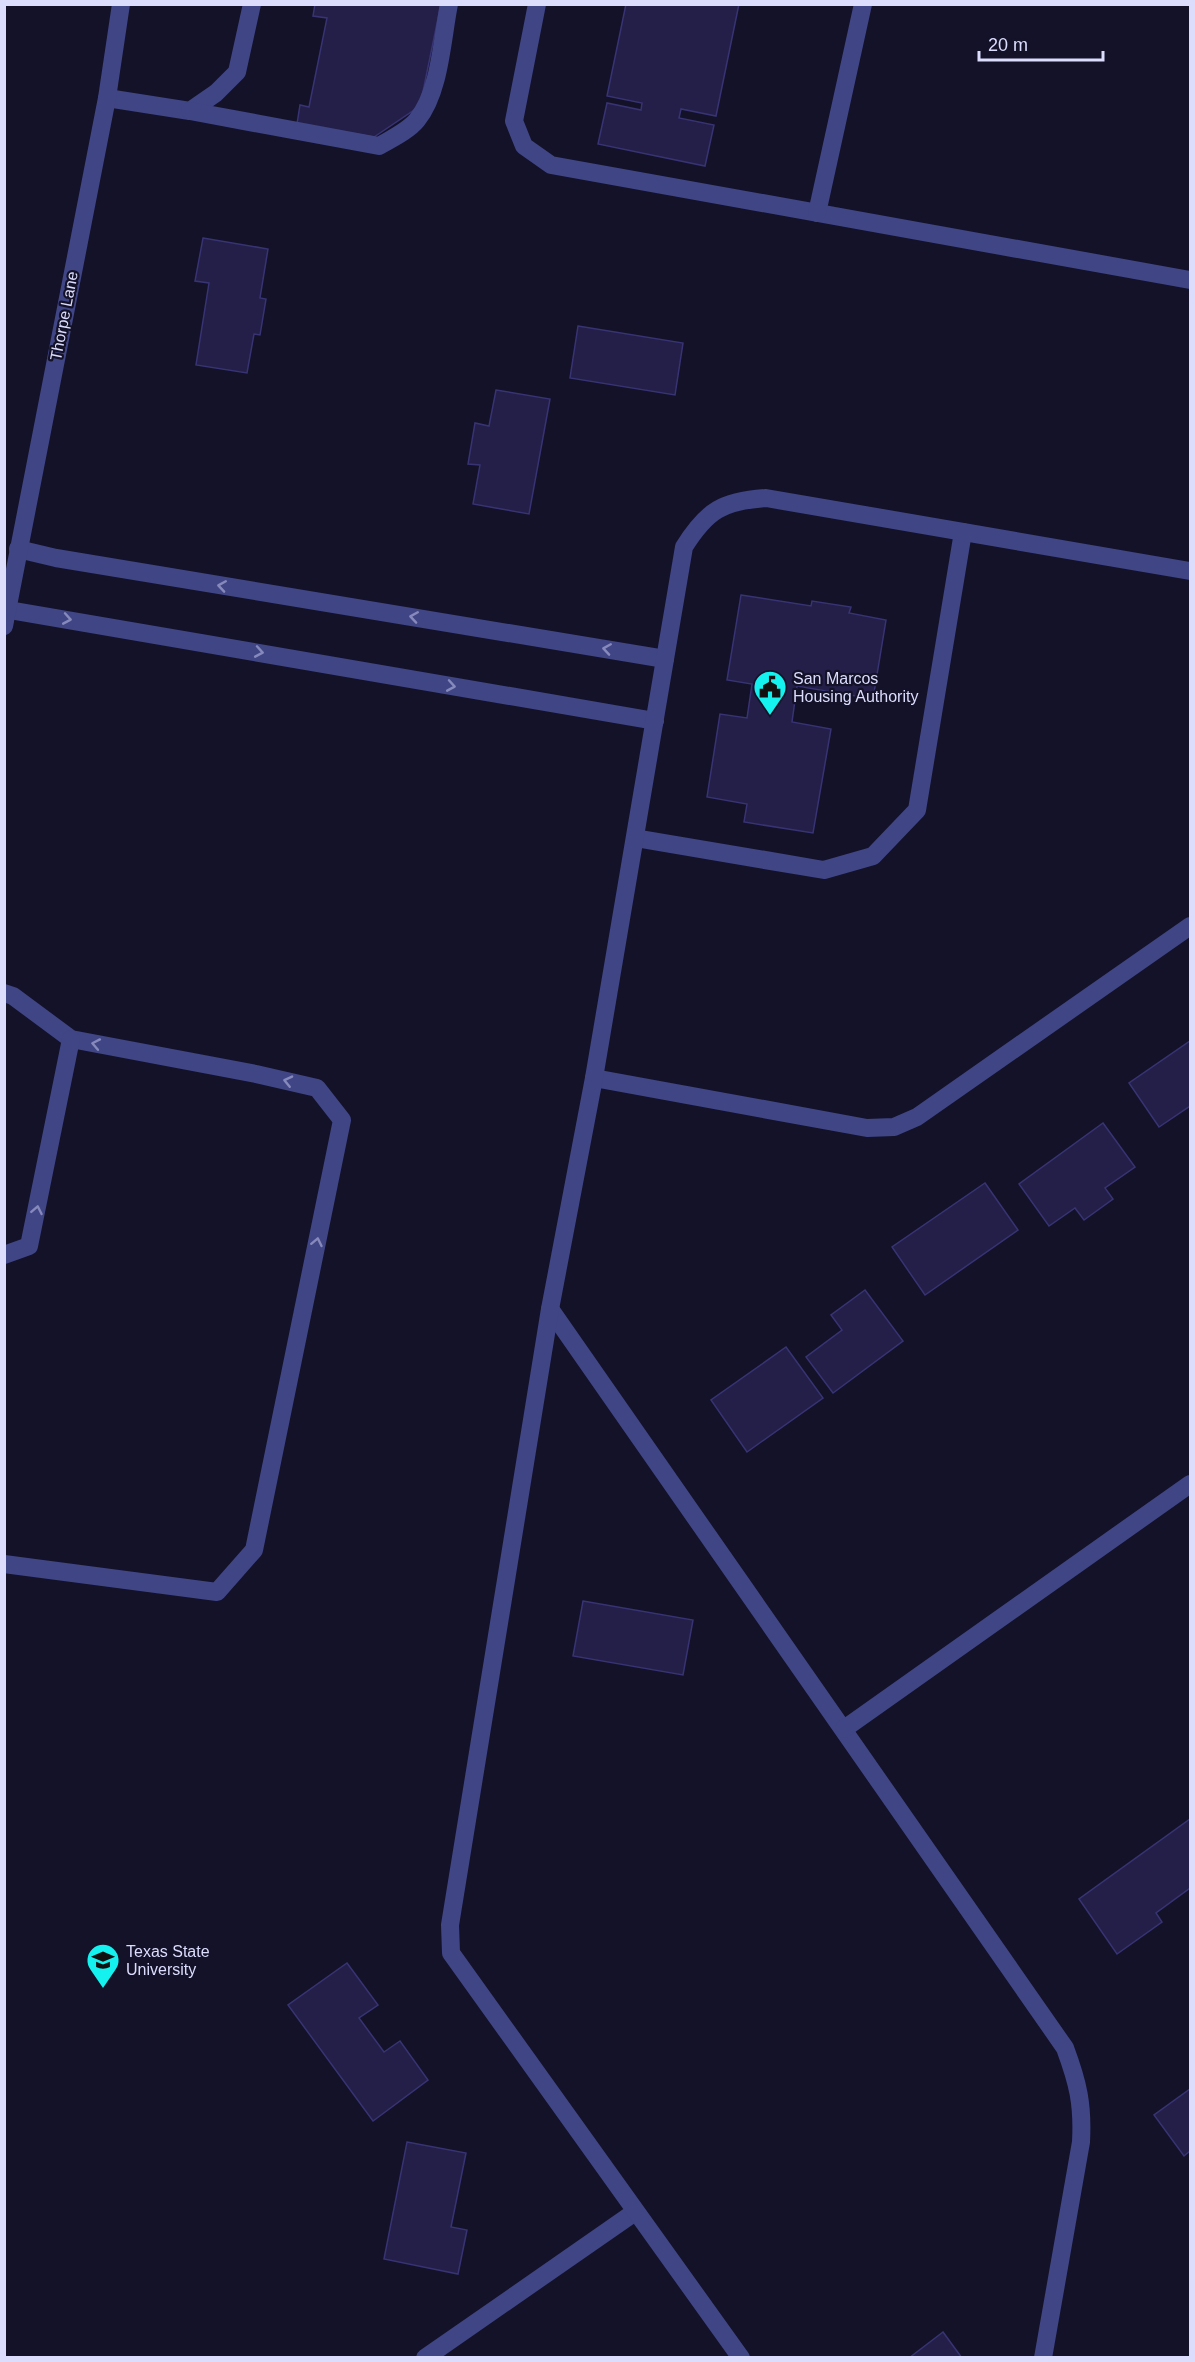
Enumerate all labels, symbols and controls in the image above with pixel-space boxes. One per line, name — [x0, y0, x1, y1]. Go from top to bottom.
scale bar — [979, 24, 1104, 62]
text: 20 m — [988, 35, 1028, 55]
street label: Thorpe Lane — [47, 270, 81, 362]
one-way arrow — [217, 580, 227, 592]
one-way arrow — [61, 612, 71, 625]
one-way arrow — [410, 612, 419, 624]
one-way arrow — [602, 644, 611, 656]
one-way arrow — [253, 645, 263, 658]
public building icon: San Marcos Housing Authority — [752, 669, 788, 716]
place label: San Marcos Housing Authority — [793, 670, 918, 705]
one-way arrow — [446, 679, 456, 691]
one-way arrow — [92, 1038, 102, 1051]
one-way arrow — [283, 1076, 293, 1089]
one-way arrow — [30, 1205, 43, 1215]
one-way arrow — [310, 1237, 323, 1247]
school or university icon: Texas State University — [85, 1942, 121, 1989]
place label: Texas State University — [126, 1943, 210, 1978]

